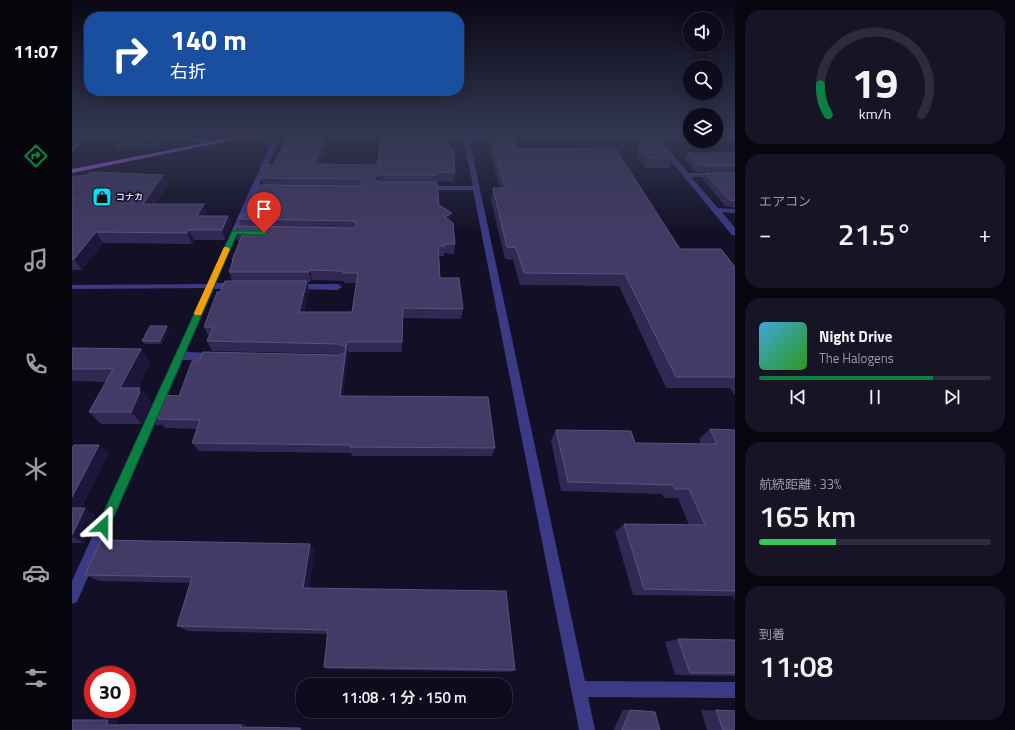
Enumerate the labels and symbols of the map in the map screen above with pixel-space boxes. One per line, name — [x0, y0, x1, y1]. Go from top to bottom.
shop icon: コナカ — [91, 186, 113, 208]
place label: コナカ — [116, 190, 143, 203]
pin — [247, 192, 281, 233]
position arrow — [82, 505, 124, 547]
speed limit sign: 30 — [84, 666, 136, 718]

